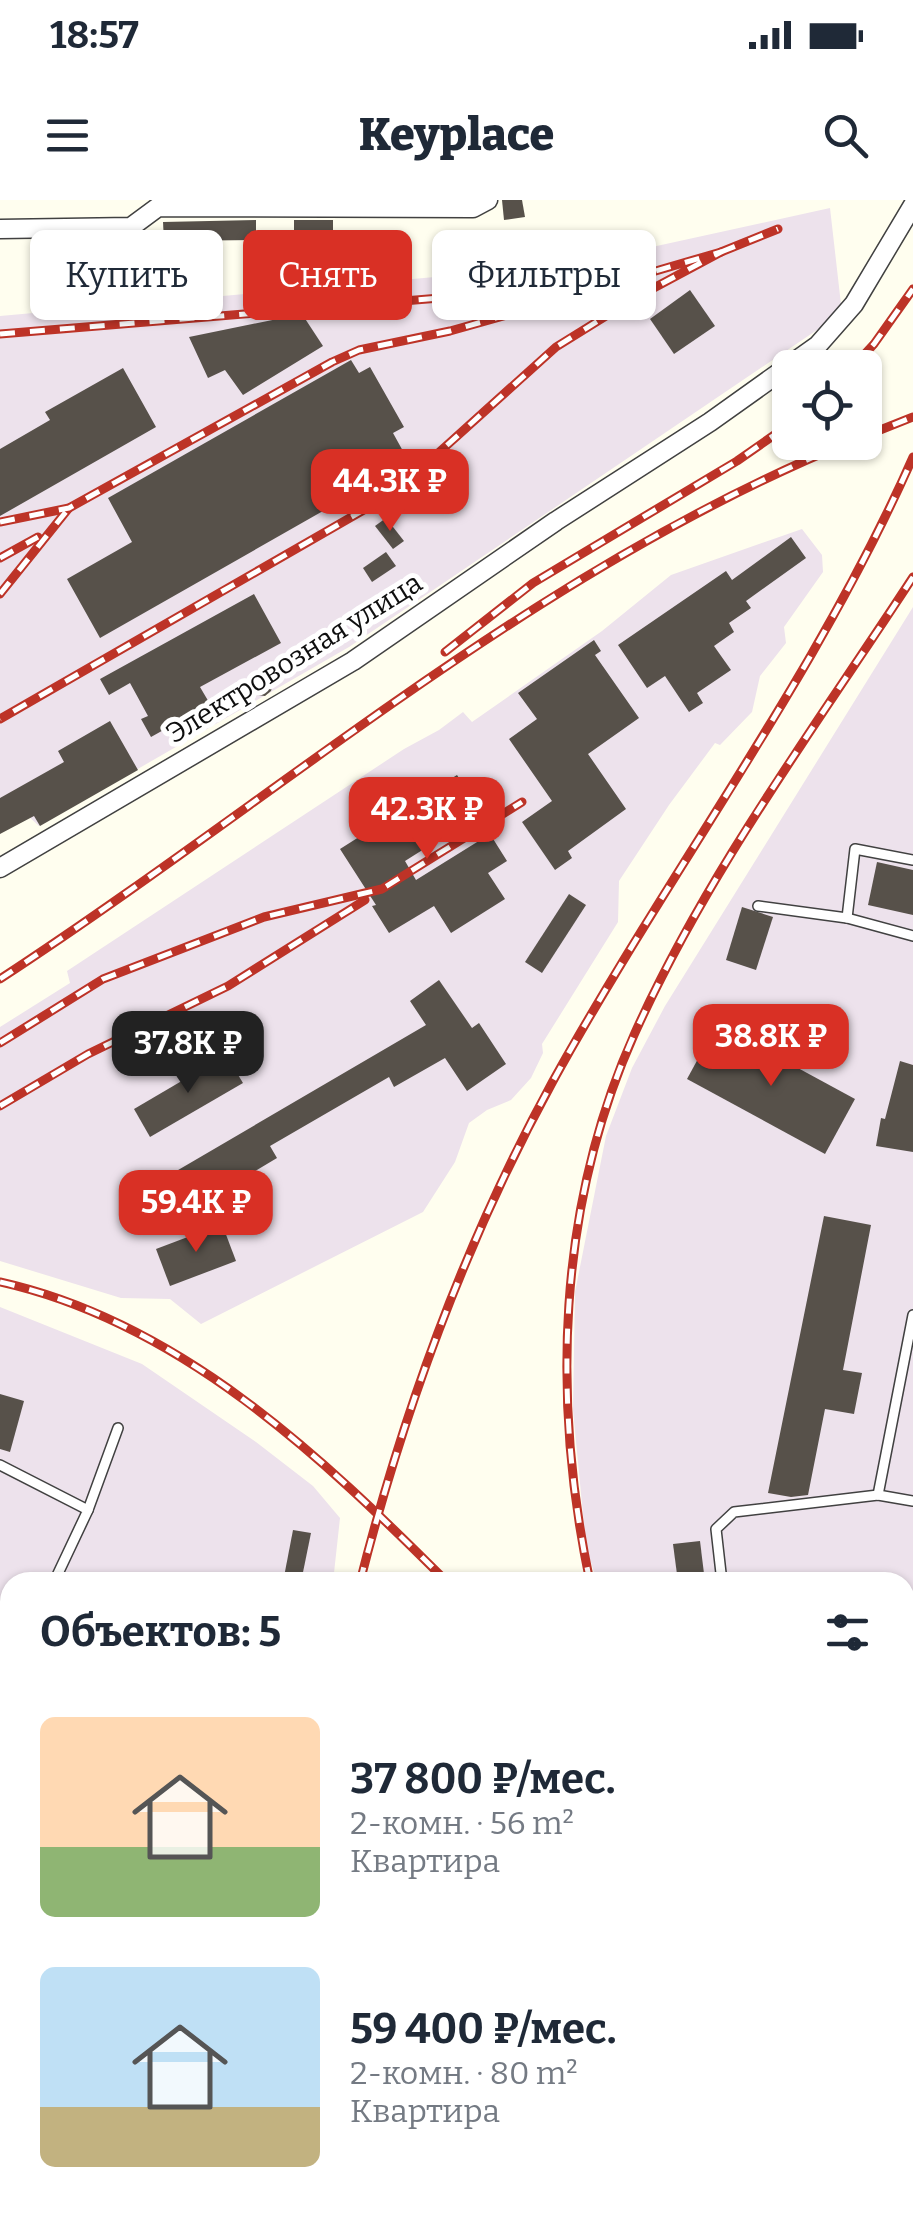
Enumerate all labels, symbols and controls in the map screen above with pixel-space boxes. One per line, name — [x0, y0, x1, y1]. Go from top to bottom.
text: 18:57 — [50, 12, 139, 58]
icon: menu — [40, 108, 95, 163]
text: Keyplace — [359, 108, 554, 162]
icon: search — [818, 108, 873, 163]
chip: Купить — [30, 230, 223, 320]
chip: Снять — [243, 230, 412, 320]
chip: Фильтры — [432, 230, 656, 320]
map controls — [772, 350, 882, 460]
button: locate — [772, 350, 882, 460]
pin: 44.3K ₽ — [298, 449, 482, 534]
text: 44.3K ₽ — [333, 462, 447, 500]
street label: Электровозная улица — [160, 566, 428, 750]
pin: 42.3K ₽ — [335, 777, 519, 862]
text: 42.3K ₽ — [371, 790, 483, 828]
pin: 38.8K ₽ — [679, 1004, 863, 1089]
pin: 37.8K ₽ — [96, 1011, 280, 1096]
text: 38.8K ₽ — [715, 1017, 827, 1055]
text: 37.8K ₽ — [134, 1024, 242, 1062]
pin: 59.4K ₽ — [104, 1170, 288, 1255]
text: 59.4K ₽ — [141, 1183, 251, 1221]
icon: filters — [820, 1605, 875, 1660]
text: Объектов: 5 — [40, 1607, 281, 1657]
text: 37 800 ₽/мес. — [350, 1754, 616, 1804]
icon: home — [120, 1757, 240, 1877]
text: 2-комн. · 56 m² — [350, 1804, 574, 1842]
text: Квартира — [350, 1842, 500, 1880]
text: 59 400 ₽/мес. — [350, 2004, 617, 2054]
icon: home — [120, 2007, 240, 2127]
text: 2-комн. · 80 m² — [350, 2054, 578, 2092]
text: Квартира — [350, 2092, 500, 2130]

